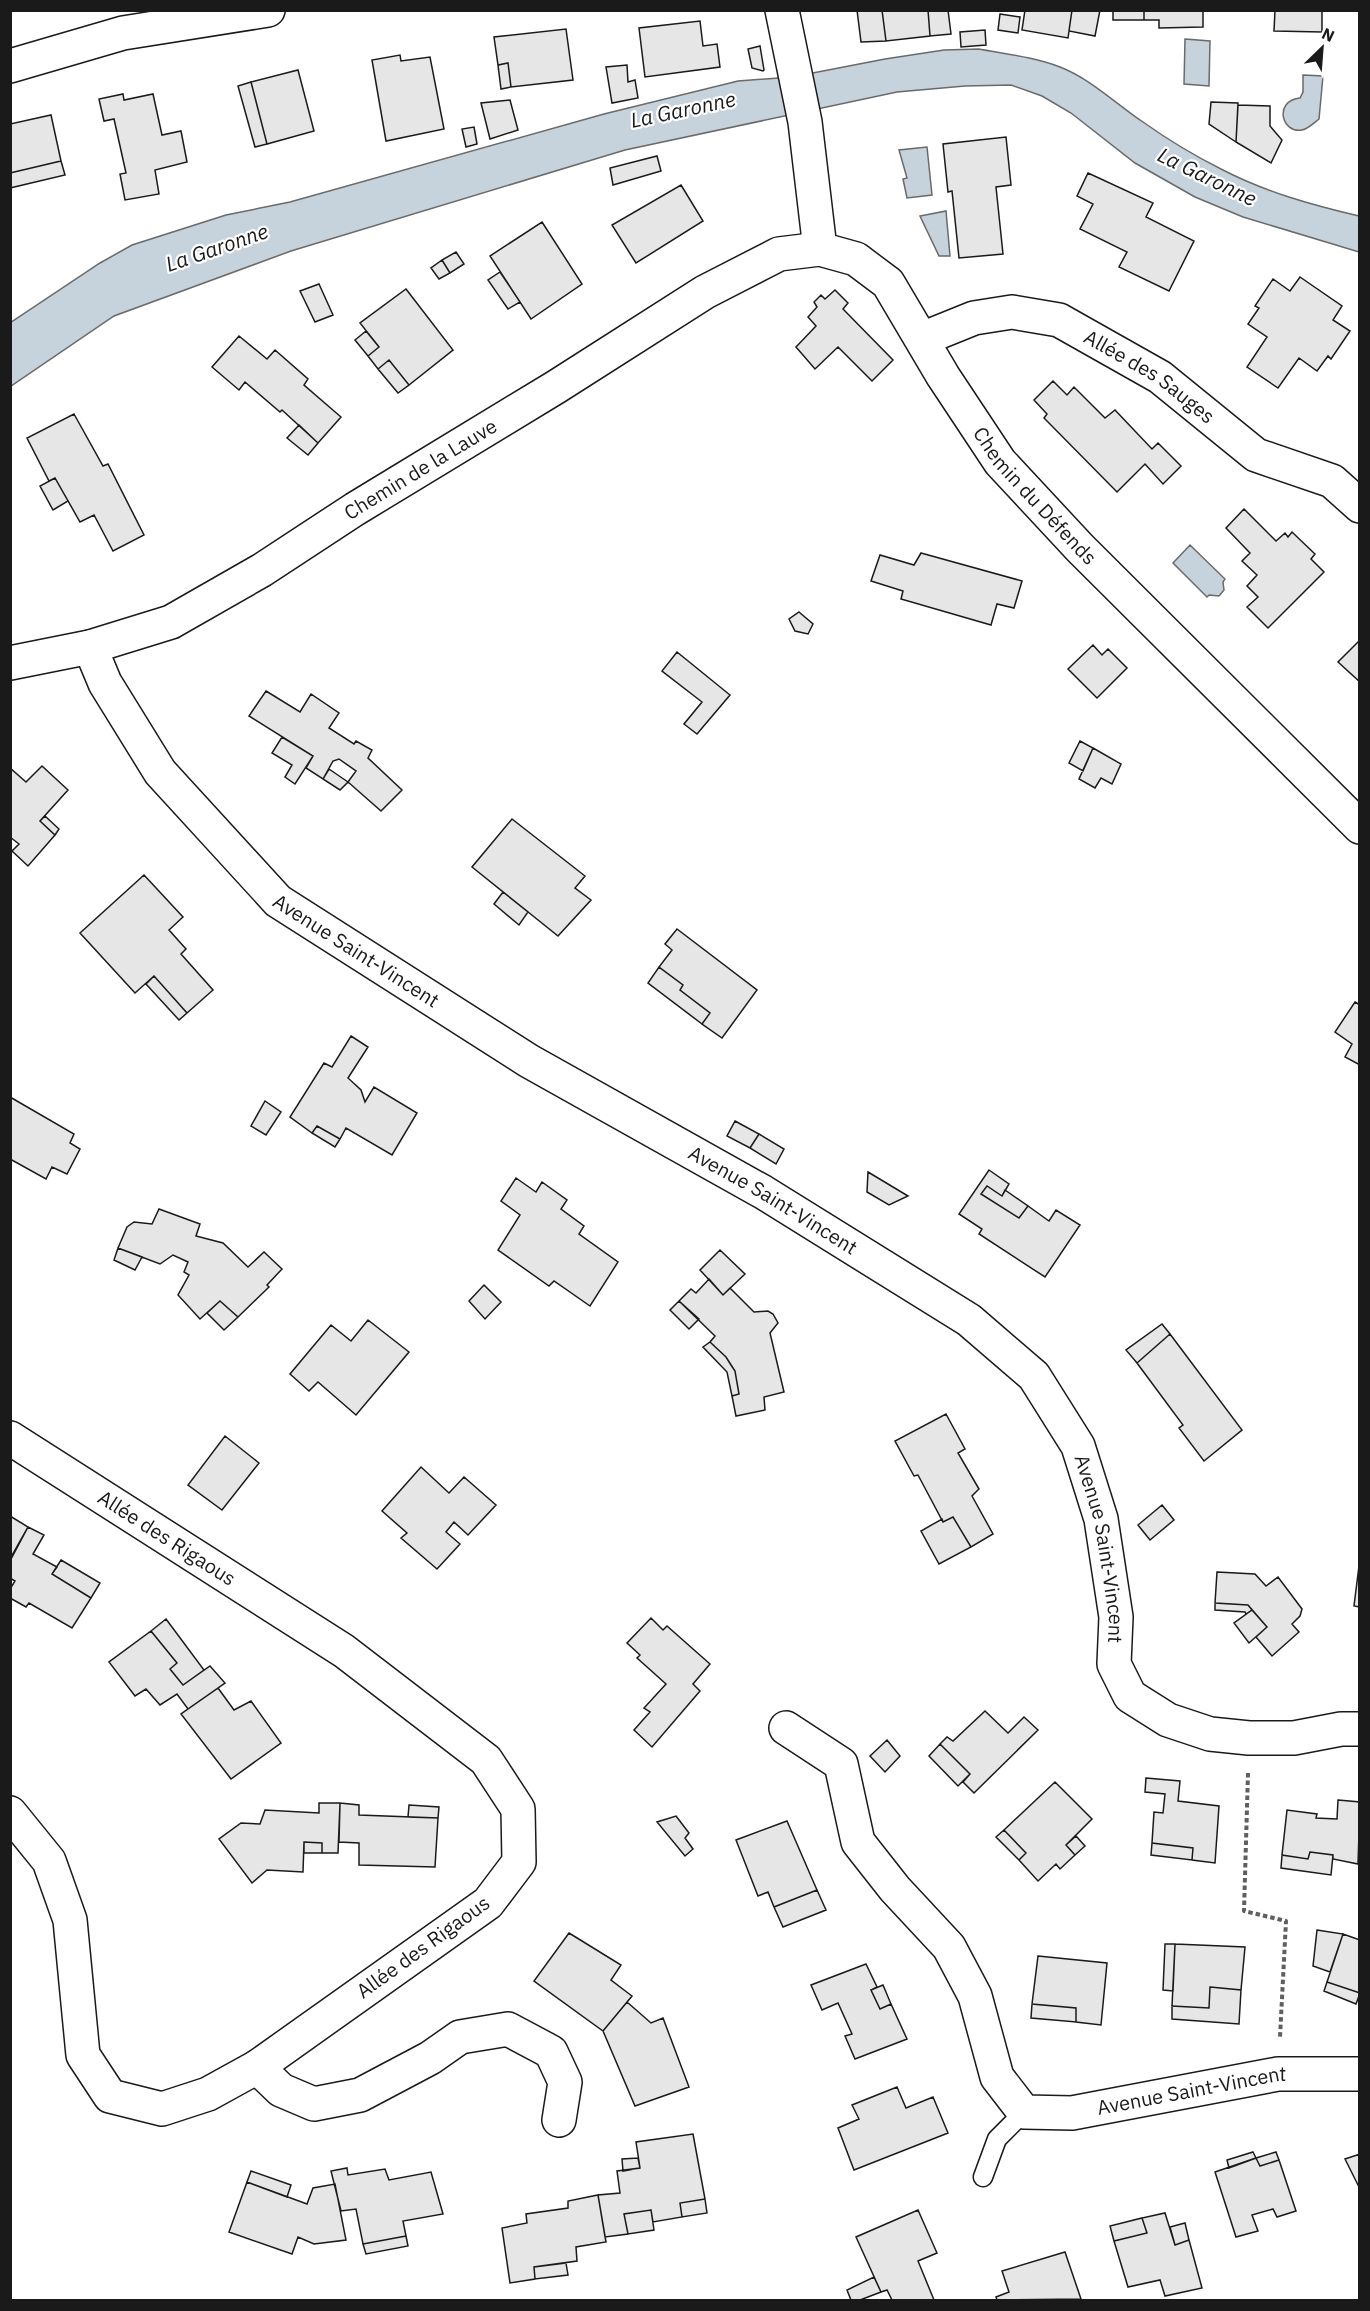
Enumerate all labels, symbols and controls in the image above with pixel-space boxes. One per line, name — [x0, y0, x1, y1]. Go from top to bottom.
north arrow — [1292, 18, 1352, 78]
text: N — [1319, 23, 1338, 46]
water label: La Garonne — [628, 84, 738, 134]
water label: La Garonne — [1153, 140, 1262, 212]
water label: La Garonne — [162, 216, 272, 278]
street label: Allée des Sauges — [1079, 323, 1221, 429]
street label: Chemin de la Lauve — [339, 412, 502, 526]
street label: Chemin du Défends — [967, 421, 1103, 570]
street label: Avenue Saint-Vincent — [268, 887, 445, 1013]
street label: Avenue Saint-Vincent — [684, 1139, 863, 1260]
street label: Avenue Saint-Vincent — [1068, 1451, 1130, 1644]
street label: Allée des Rigaous — [93, 1484, 241, 1592]
street label: Allée des Rigaous — [351, 1889, 495, 2004]
street label: Avenue Saint-Vincent — [1095, 2060, 1286, 2121]

